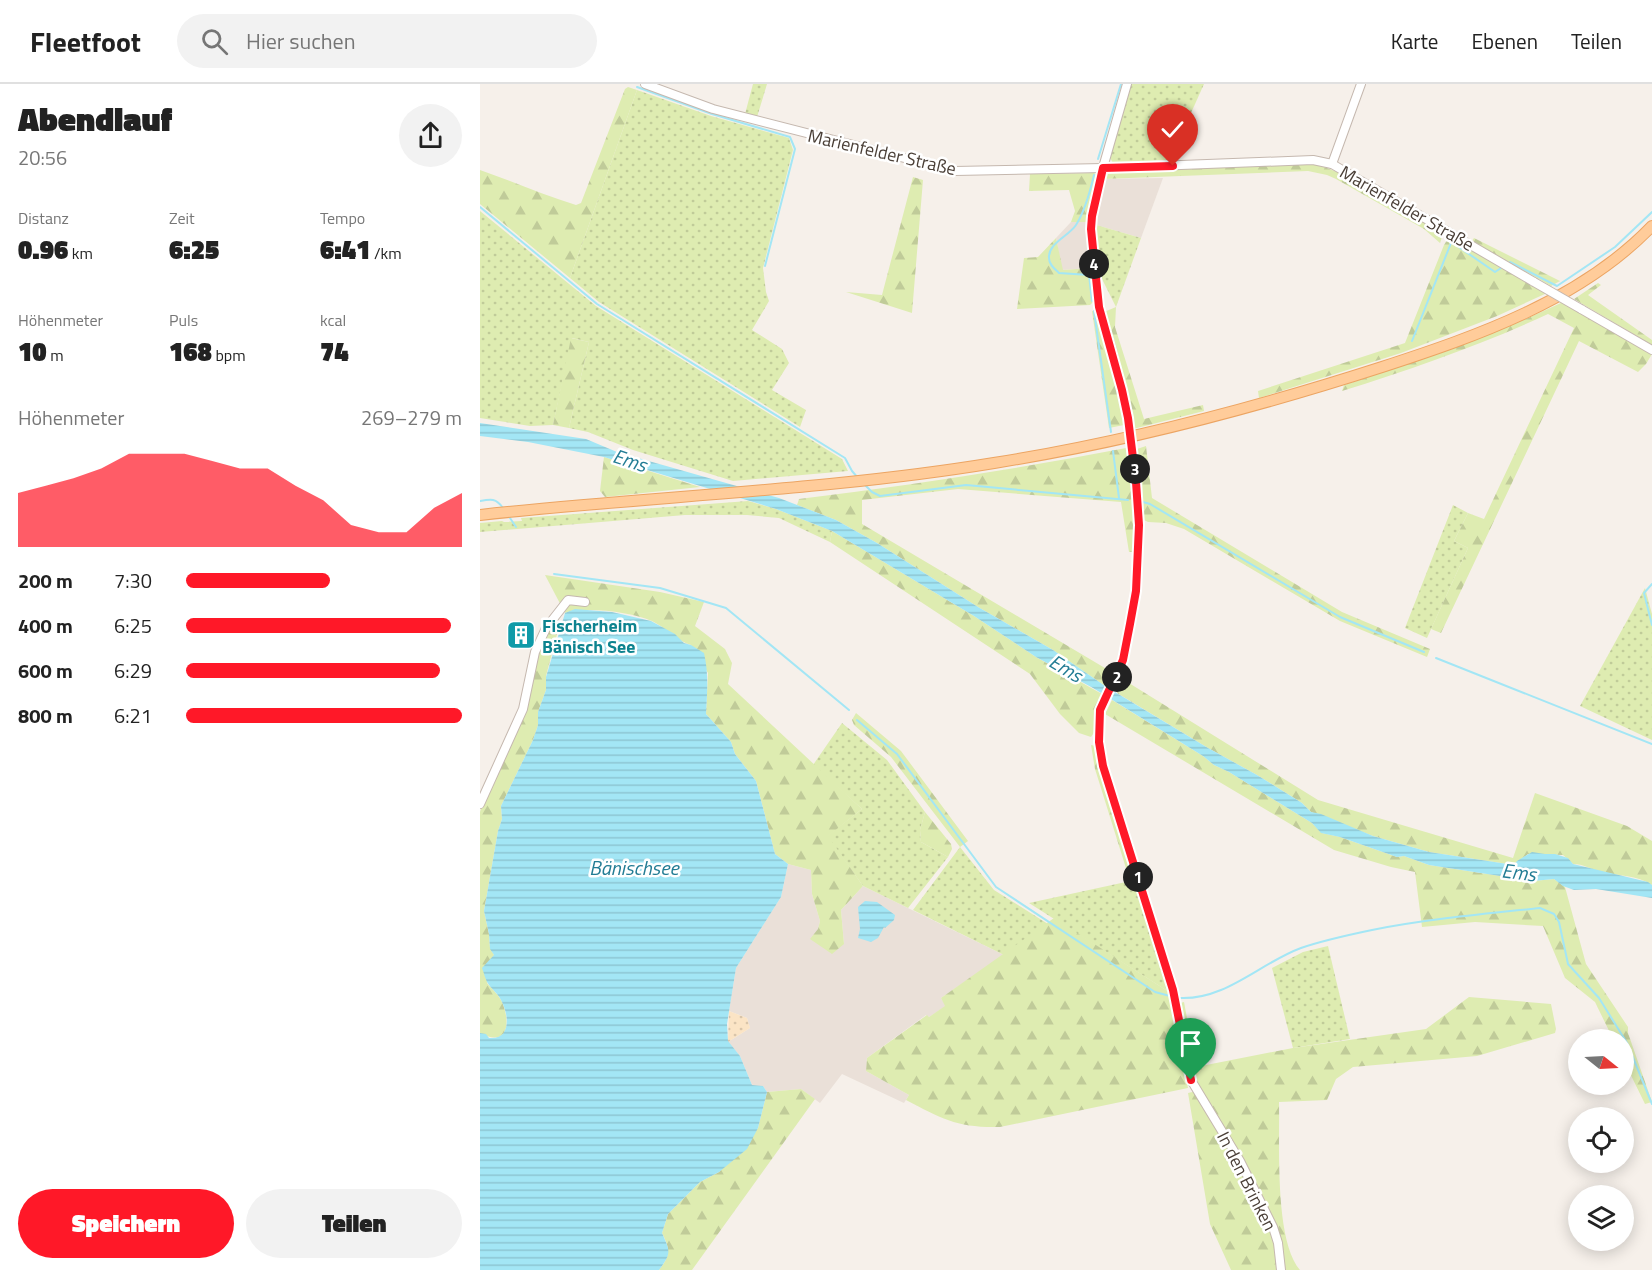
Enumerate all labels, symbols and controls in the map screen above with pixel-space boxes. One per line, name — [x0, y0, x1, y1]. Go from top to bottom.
search box — [177, 14, 597, 68]
text: Fleetfoot — [30, 20, 141, 63]
text: Hier suchen — [246, 24, 356, 58]
icon: search — [198, 25, 231, 58]
text: Karte — [1391, 25, 1438, 57]
text: Ebenen — [1471, 25, 1538, 57]
text: Teilen — [1571, 25, 1622, 57]
text: Abendlauf — [18, 94, 172, 144]
button: share — [399, 104, 462, 167]
pin — [1147, 104, 1198, 166]
icon: check — [1156, 113, 1189, 146]
street label: Marienfelder Straße — [805, 122, 959, 182]
text: 20:56 — [18, 142, 67, 173]
street label: Marienfelder Straße — [1335, 158, 1479, 258]
text: Distanz — [18, 206, 69, 230]
text: Zeit — [169, 206, 195, 230]
text: Tempo — [320, 206, 365, 230]
text: 0.96 — [18, 230, 68, 269]
text: 6:25 — [169, 230, 219, 269]
text: 6:41 — [320, 230, 370, 269]
text: km — [68, 241, 93, 265]
text: /km — [370, 241, 402, 265]
pin: 4 — [1079, 249, 1109, 279]
text: 4 — [1090, 252, 1098, 276]
text: Höhenmeter — [18, 308, 103, 332]
text: Puls — [169, 308, 198, 332]
text: kcal — [320, 308, 346, 332]
text: 10 — [18, 332, 47, 371]
text: 168 — [169, 332, 212, 371]
text: 74 — [320, 332, 349, 371]
text: m — [47, 343, 64, 367]
text: bpm — [212, 343, 246, 367]
text: Höhenmeter — [18, 402, 124, 433]
text: 269–279 m — [361, 402, 462, 433]
water label: Ems — [609, 440, 652, 480]
pin: 3 — [1120, 454, 1150, 484]
text: 3 — [1131, 457, 1139, 481]
text: 200 m — [18, 565, 73, 596]
text: 7:30 — [114, 565, 152, 596]
text: 400 m — [18, 610, 73, 641]
text: 6:25 — [114, 610, 152, 641]
place label: Fischerheim Bänisch See — [542, 612, 637, 660]
building icon: Fischerheim Bänisch See — [505, 619, 537, 651]
water label: Ems — [1043, 646, 1090, 691]
text: 600 m — [18, 655, 73, 686]
text: 6:29 — [114, 655, 152, 686]
pin: 2 — [1102, 662, 1132, 692]
text: 2 — [1113, 665, 1121, 689]
text: 800 m — [18, 700, 73, 731]
text: 6:21 — [114, 700, 152, 731]
water label: Bänischsee — [589, 852, 680, 883]
water label: Ems — [1500, 855, 1539, 890]
pin: 1 — [1123, 862, 1153, 892]
text: 1 — [1134, 865, 1142, 889]
pin — [1165, 1018, 1216, 1080]
icon: arrive — [1174, 1027, 1207, 1060]
north arrow — [1568, 1029, 1634, 1095]
map controls — [1568, 1029, 1634, 1251]
button: locate — [1568, 1107, 1634, 1173]
street label: In den Brinken — [1210, 1127, 1284, 1235]
button: layers — [1568, 1185, 1634, 1251]
button: Speichern — [18, 1189, 234, 1258]
button: Teilen — [246, 1189, 462, 1258]

